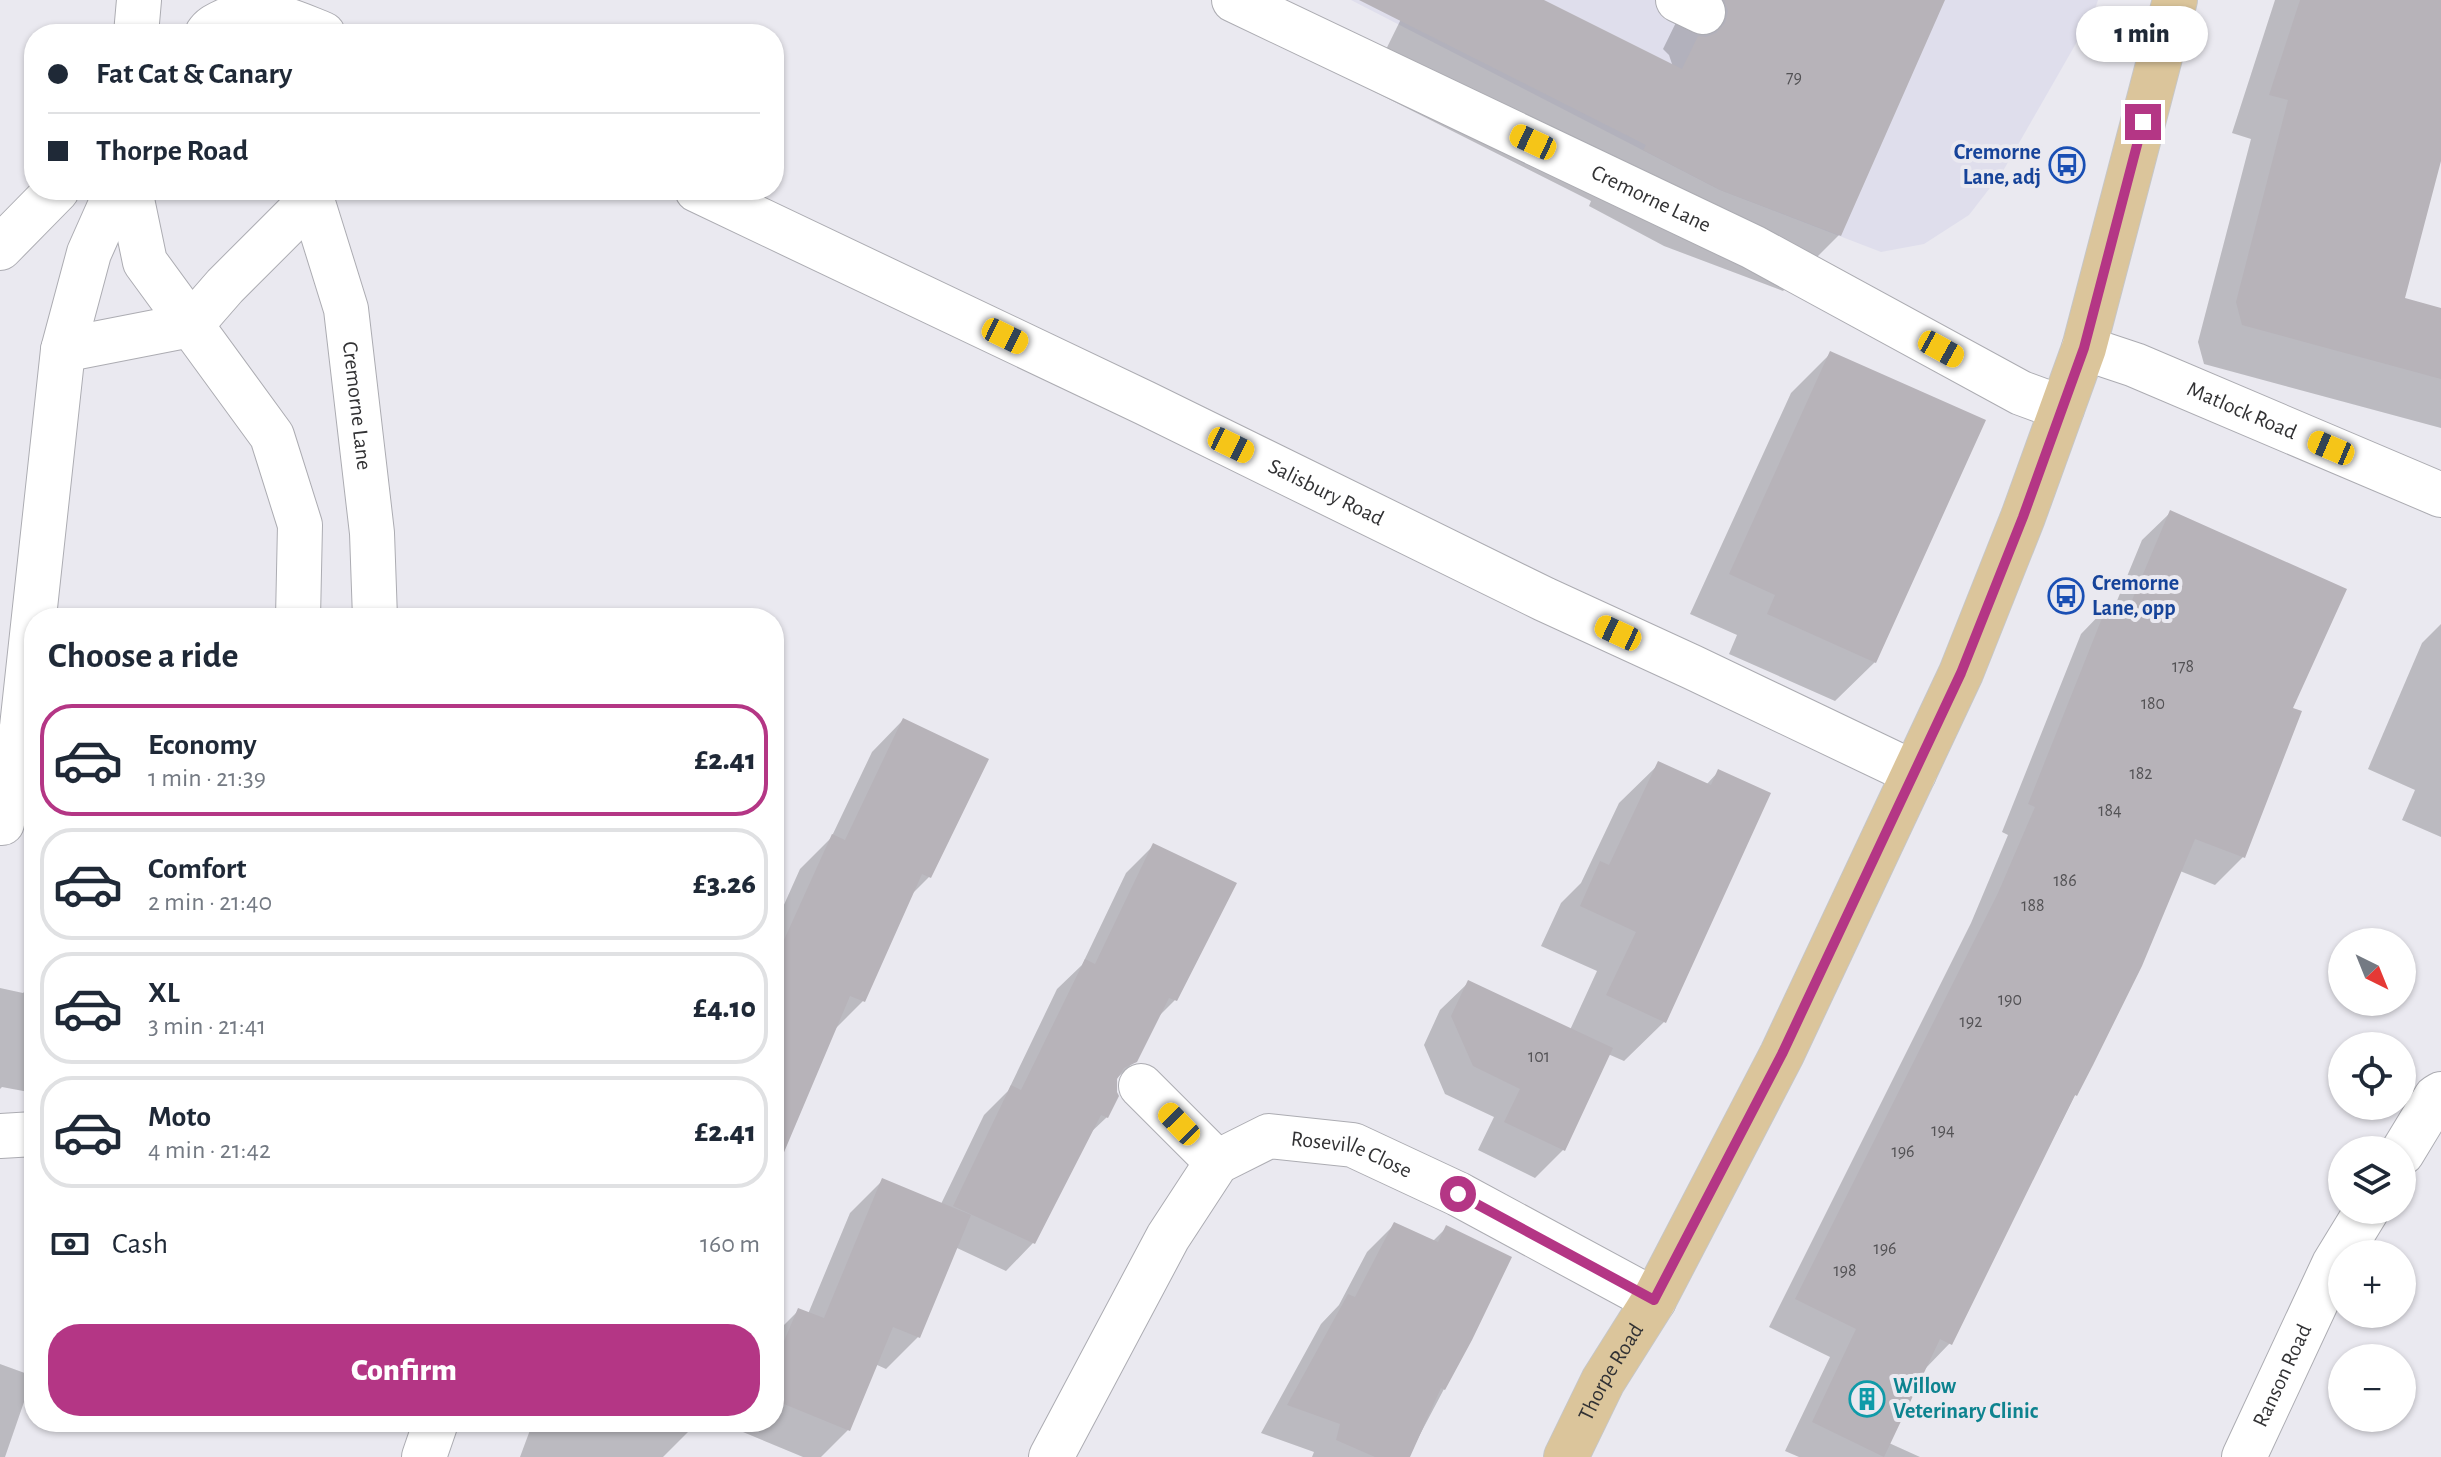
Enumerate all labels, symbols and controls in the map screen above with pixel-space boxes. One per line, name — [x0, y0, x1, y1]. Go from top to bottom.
callout: 1 min — [2077, 6, 2209, 62]
text: 1 min — [2114, 21, 2170, 47]
text: Fat Cat & Canary — [96, 59, 292, 89]
house number: 79 — [1786, 69, 1802, 87]
route end — [2125, 104, 2161, 140]
car — [1506, 121, 1560, 163]
text: Thorpe Road — [96, 136, 248, 166]
place label: Cremorne Lane, adj — [1954, 141, 2041, 189]
bus stop icon: Cremorne Lane, adj — [2048, 146, 2086, 184]
street label: Cremorne Lane — [1588, 161, 1714, 236]
car — [978, 315, 1032, 357]
car — [1914, 327, 1968, 371]
street label: Cremorne Lane — [339, 340, 376, 471]
street label: Matlock Road — [2184, 378, 2300, 443]
car — [1204, 424, 1258, 466]
car — [2304, 428, 2358, 468]
street label: Salisbury Road — [1265, 454, 1387, 530]
place label: Cremorne Lane, opp — [2092, 572, 2179, 619]
bus stop icon: Cremorne Lane, opp — [2047, 577, 2085, 615]
car — [1591, 612, 1645, 654]
text: Choose a ride — [48, 638, 238, 674]
house number: 178 — [2172, 658, 2194, 676]
house number: 180 — [2141, 695, 2165, 713]
icon: car — [52, 724, 124, 796]
text: Economy — [148, 730, 257, 760]
text: £2.41 — [695, 745, 756, 775]
text: 1 min · 21:39 — [148, 765, 266, 791]
house number: 182 — [2130, 765, 2152, 783]
house number: 184 — [2098, 802, 2122, 820]
icon: car — [52, 848, 124, 920]
text: Comfort — [148, 854, 247, 884]
text: £3.26 — [693, 869, 756, 899]
house number: 186 — [2053, 872, 2077, 890]
text: 2 min · 21:40 — [148, 889, 272, 915]
house number: 188 — [2021, 897, 2045, 915]
north arrow — [2328, 928, 2416, 1016]
map controls — [2328, 928, 2416, 1432]
icon: car — [52, 972, 124, 1044]
text: XL — [148, 978, 180, 1008]
house number: 190 — [1998, 991, 2022, 1009]
text: £4.10 — [693, 993, 756, 1023]
text: 3 min · 21:41 — [148, 1013, 266, 1039]
house number: 192 — [1960, 1013, 1982, 1031]
button: locate — [2328, 1032, 2416, 1120]
house number: 101 — [1528, 1048, 1550, 1066]
icon: car — [52, 1096, 124, 1168]
car — [1154, 1098, 1204, 1150]
text: Moto — [148, 1102, 211, 1132]
text: £2.41 — [695, 1117, 756, 1147]
house number: 194 — [1931, 1122, 1955, 1140]
street label: Roseville Close — [1290, 1127, 1415, 1182]
button: layers — [2328, 1136, 2416, 1224]
text: 4 min · 21:42 — [148, 1137, 271, 1163]
house number: 196 — [1891, 1143, 1915, 1161]
route start — [1440, 1176, 1476, 1212]
icon: cash — [48, 1222, 92, 1266]
text: Cash — [112, 1229, 168, 1259]
text: 160 m — [700, 1231, 760, 1257]
house number: 196 — [1873, 1240, 1897, 1258]
button: + — [2328, 1240, 2416, 1328]
house number: 198 — [1833, 1262, 1857, 1280]
street label: Thorpe Road — [1574, 1320, 1647, 1424]
street label: Ranson Road — [2249, 1321, 2315, 1430]
button: Confirm — [48, 1324, 760, 1416]
button: − — [2328, 1344, 2416, 1432]
place label: Willow Veterinary Clinic — [1893, 1375, 2039, 1423]
building icon: Willow Veterinary Clinic — [1848, 1380, 1886, 1418]

